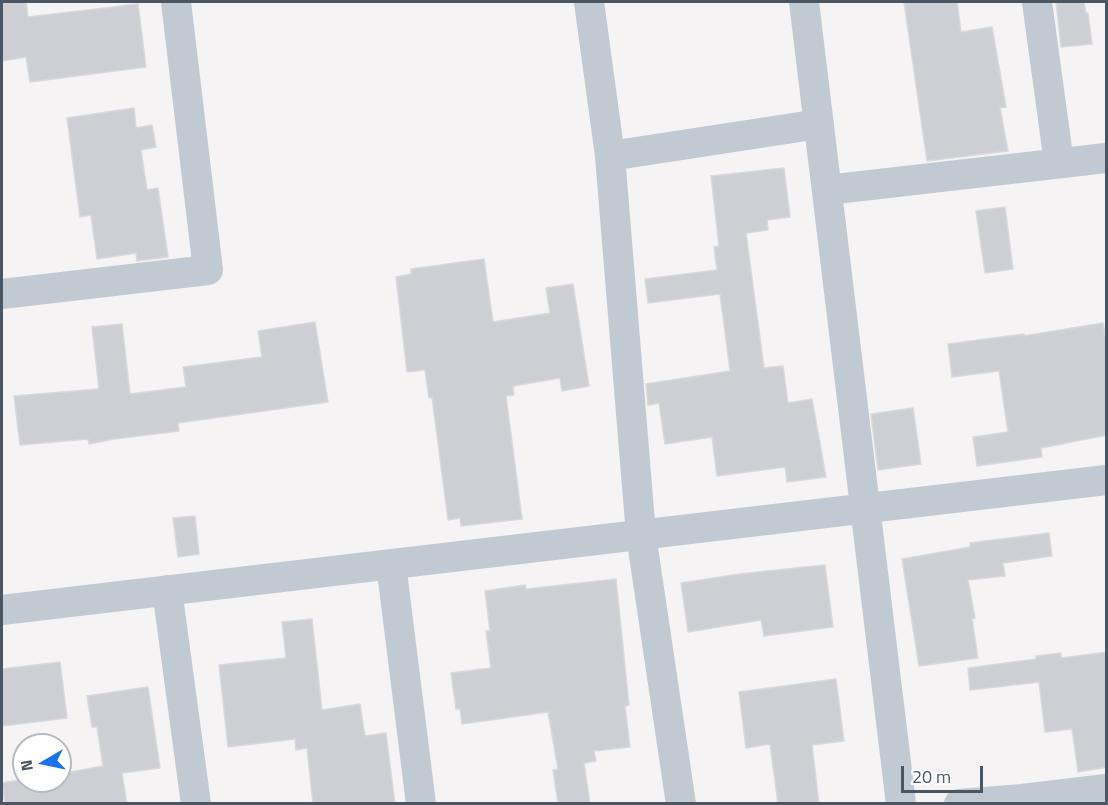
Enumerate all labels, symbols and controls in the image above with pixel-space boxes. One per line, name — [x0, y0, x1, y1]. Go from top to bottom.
north arrow — [12, 733, 72, 793]
scale bar — [904, 754, 986, 792]
text: N — [13, 758, 39, 773]
text: 20 m — [912, 763, 951, 790]

